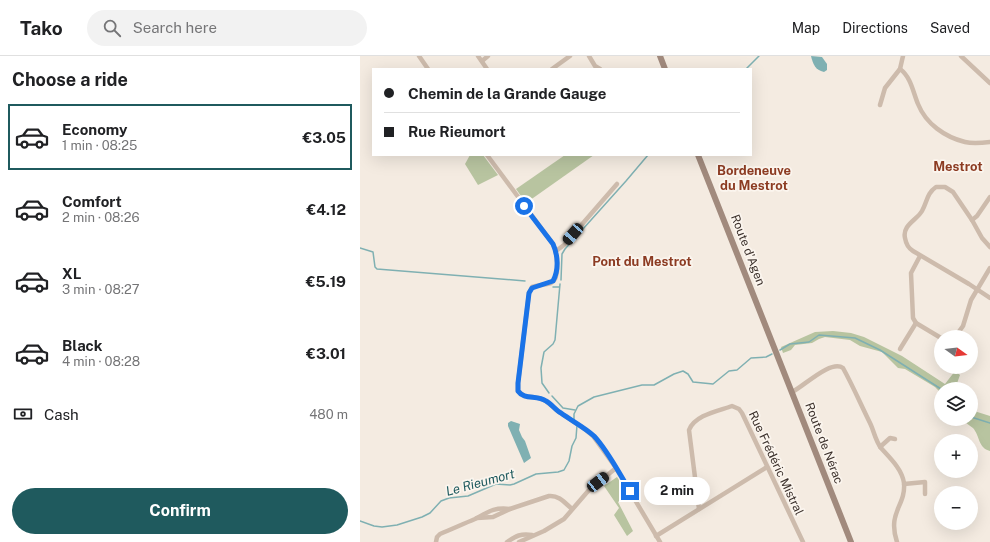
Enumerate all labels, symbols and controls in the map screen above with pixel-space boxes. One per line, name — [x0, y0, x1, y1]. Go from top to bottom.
search box — [87, 10, 367, 46]
text: Tako — [20, 17, 63, 39]
icon: search — [101, 17, 123, 39]
text: Search here — [133, 19, 217, 36]
text: Map — [792, 20, 820, 36]
text: Directions — [842, 20, 908, 36]
text: Saved — [930, 20, 970, 36]
text: Choose a ride — [12, 69, 128, 90]
text: Chemin de la Grande Gauge — [408, 85, 606, 102]
icon: car — [14, 119, 50, 155]
text: Economy — [62, 121, 127, 138]
text: Rue Rieumort — [408, 123, 506, 140]
text: €3.05 — [302, 129, 346, 146]
text: 1 min · 08:25 — [62, 138, 137, 153]
district label: Mestrot — [933, 159, 983, 174]
district label: Bordeneuve du Mestrot — [717, 163, 791, 193]
icon: car — [14, 191, 50, 227]
text: Comfort — [62, 193, 122, 210]
route start — [515, 197, 533, 215]
text: €4.12 — [306, 201, 346, 218]
text: 2 min · 08:26 — [62, 210, 140, 225]
street label: Route d'Agen — [728, 212, 768, 288]
car — [561, 221, 585, 247]
district label: Pont du Mestrot — [592, 254, 692, 269]
icon: car — [14, 263, 50, 299]
text: XL — [62, 265, 81, 282]
text: €5.19 — [306, 273, 346, 290]
text: 3 min · 08:27 — [62, 282, 140, 297]
north arrow — [934, 330, 978, 374]
map controls — [934, 330, 978, 530]
icon: car — [14, 335, 50, 371]
text: Black — [62, 337, 102, 354]
text: €3.01 — [306, 345, 346, 362]
text: 4 min · 08:28 — [62, 354, 140, 369]
button: layers — [934, 382, 978, 426]
street label: Route de Nérac — [802, 400, 846, 486]
icon: cash — [12, 403, 34, 425]
text: Cash — [44, 406, 79, 423]
text: 480 m — [309, 407, 348, 422]
street label: Rue Frédéric Mistral — [746, 409, 806, 518]
button: + — [934, 434, 978, 478]
water label: Le Rieumort — [444, 466, 516, 499]
car — [585, 470, 611, 494]
callout: 2 min — [644, 477, 710, 505]
route end — [621, 482, 639, 500]
text: 2 min — [660, 483, 694, 498]
button: − — [934, 486, 978, 530]
button: Confirm — [12, 488, 348, 534]

